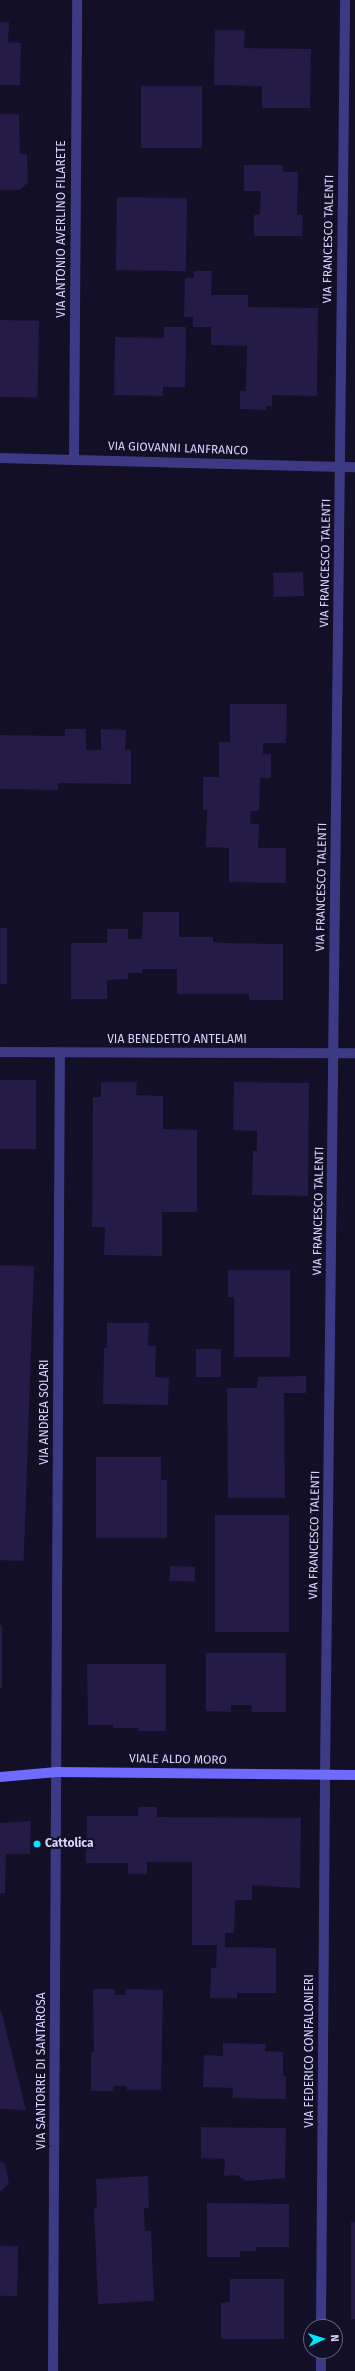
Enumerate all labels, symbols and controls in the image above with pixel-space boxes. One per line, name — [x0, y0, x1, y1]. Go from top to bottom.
street label: VIA ANTONIO AVERLINO FILARETE — [55, 140, 69, 318]
street label: VIA FRANCESCO TALENTI — [321, 174, 337, 304]
street label: VIA GIOVANNI LANFRANCO — [108, 439, 248, 459]
street label: VIA FRANCESCO TALENTI — [318, 498, 334, 628]
street label: VIA FRANCESCO TALENTI — [314, 822, 330, 952]
street label: VIA BENEDETTO ANTELAMI — [107, 1033, 247, 1047]
street label: VIA FRANCESCO TALENTI — [311, 1146, 327, 1276]
street label: VIA ANDREA SOLARI — [38, 1359, 52, 1465]
street label: VIA FRANCESCO TALENTI — [307, 1470, 323, 1600]
street label: VIALE ALDO MORO — [129, 1752, 227, 1768]
place label: Cattolica — [45, 1837, 94, 1851]
marker: Cattolica — [32, 1839, 42, 1849]
street label: VIA FEDERICO CONFALONIERI — [303, 1974, 317, 2128]
street label: VIA SANTORRE DI SANTAROSA — [35, 1992, 49, 2150]
north arrow — [303, 2319, 343, 2359]
text: N — [328, 2334, 341, 2342]

